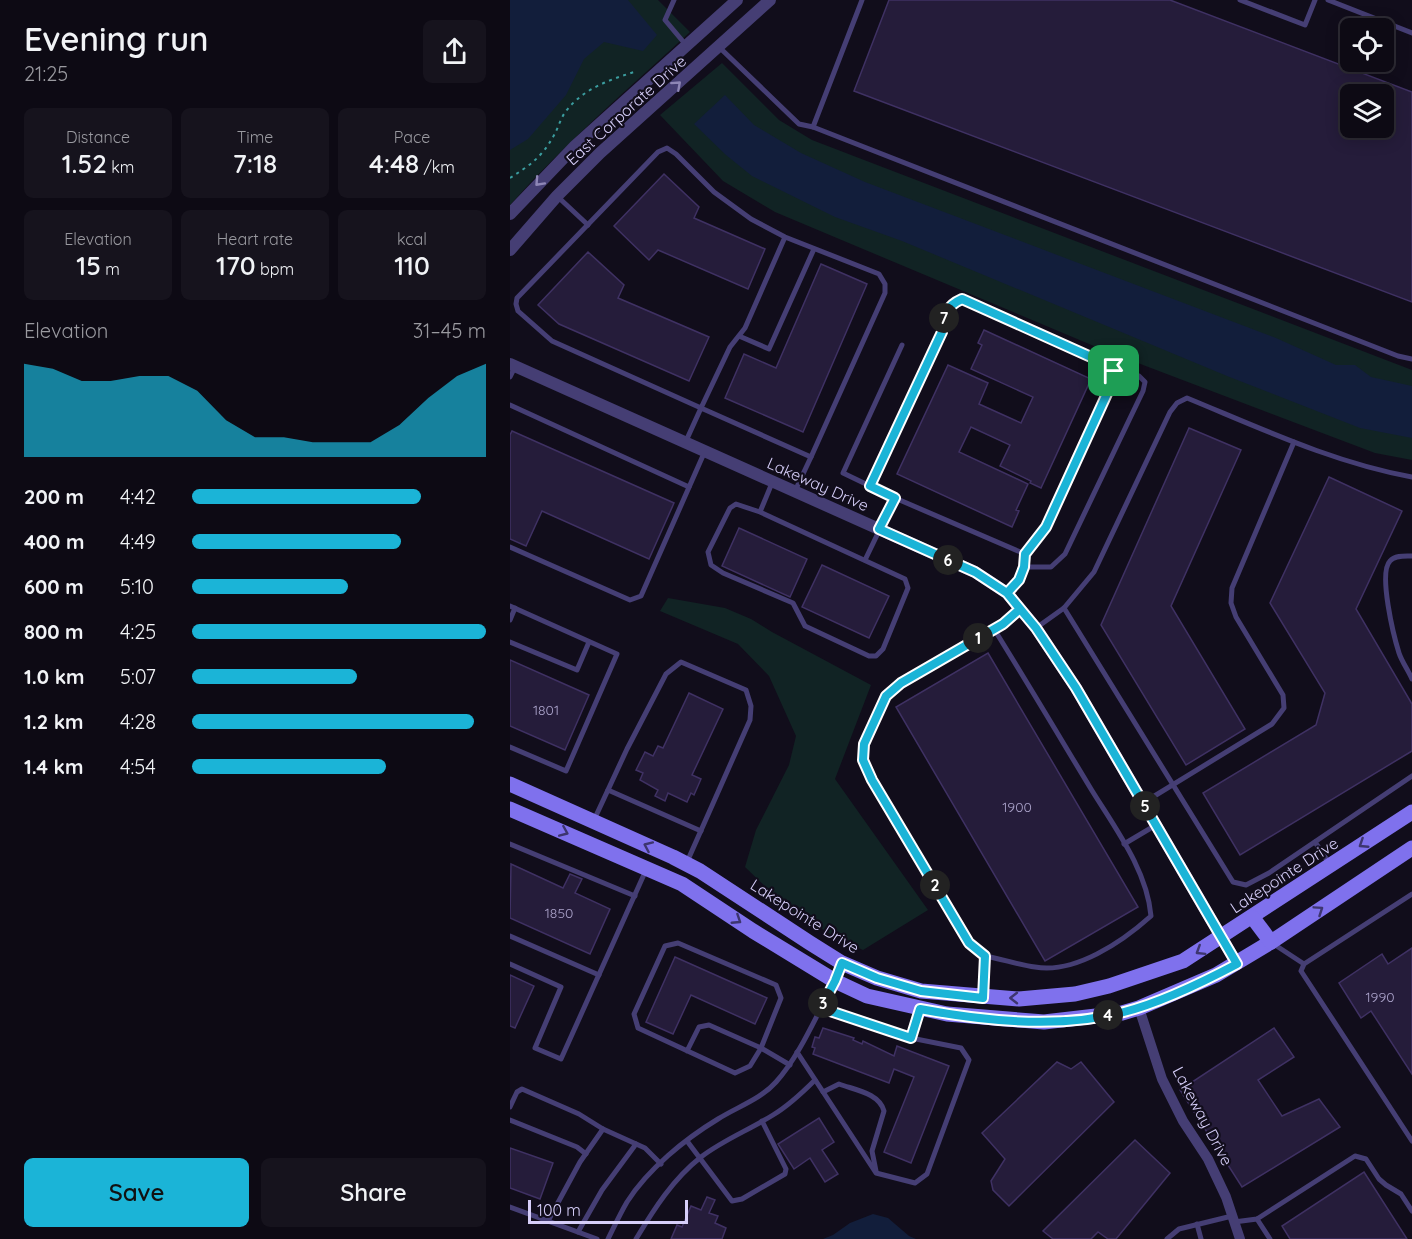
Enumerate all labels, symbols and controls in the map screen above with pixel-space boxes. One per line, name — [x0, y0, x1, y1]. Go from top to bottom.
text: Evening run — [24, 18, 209, 59]
map controls — [1340, 18, 1394, 138]
button: locate — [1340, 18, 1394, 72]
button: share — [423, 20, 486, 83]
street label: East Corporate Drive — [562, 51, 690, 169]
text: 21:25 — [24, 61, 68, 86]
one-way arrow — [670, 81, 681, 92]
button: layers — [1340, 84, 1394, 138]
text: Distance — [66, 127, 130, 147]
text: Time — [237, 127, 273, 147]
text: Pace — [394, 127, 430, 147]
text: 1.52 — [62, 147, 107, 180]
text: 7:18 — [233, 147, 277, 180]
text: 4:48 — [369, 147, 419, 180]
text: km — [107, 157, 134, 177]
text: /km — [419, 157, 455, 177]
one-way arrow — [535, 175, 546, 186]
text: Elevation — [64, 229, 132, 249]
text: Heart rate — [217, 229, 293, 249]
text: kcal — [397, 229, 427, 249]
text: 15 — [76, 249, 101, 282]
text: 170 — [216, 249, 256, 282]
text: 110 — [394, 249, 430, 282]
text: m — [101, 259, 120, 279]
text: bpm — [256, 259, 294, 279]
pin: 7 — [929, 303, 959, 333]
text: 7 — [940, 308, 948, 328]
text: Elevation — [24, 318, 108, 343]
text: 31–45 m — [413, 318, 486, 343]
pin — [1088, 345, 1139, 396]
icon: arrive — [1097, 354, 1130, 387]
street label: Lakeway Drive — [764, 453, 872, 515]
text: 200 m — [24, 484, 84, 509]
text: 4:42 — [120, 484, 156, 509]
text: 400 m — [24, 529, 84, 554]
text: 4:49 — [120, 529, 156, 554]
pin: 6 — [933, 545, 963, 575]
text: 6 — [944, 550, 952, 570]
text: 600 m — [24, 574, 84, 599]
text: 5:10 — [120, 574, 154, 599]
text: 800 m — [24, 619, 84, 644]
text: 4:25 — [120, 619, 156, 644]
pin: 1 — [963, 623, 993, 653]
text: 1 — [975, 628, 981, 648]
text: 1.0 km — [24, 664, 84, 689]
text: 5:07 — [120, 664, 156, 689]
house number: 1801 — [533, 701, 559, 719]
text: 1.2 km — [24, 709, 84, 734]
text: 4:28 — [120, 709, 156, 734]
text: 1.4 km — [24, 754, 83, 779]
text: 4:54 — [120, 754, 156, 779]
pin: 5 — [1130, 791, 1160, 821]
text: 5 — [1140, 796, 1150, 816]
house number: 1900 — [1002, 798, 1032, 816]
one-way arrow — [557, 825, 568, 837]
street label: Lakepointe Drive — [1226, 833, 1342, 917]
one-way arrow — [1359, 837, 1369, 849]
one-way arrow — [644, 841, 655, 853]
pin: 2 — [920, 870, 950, 900]
street label: Lakepointe Drive — [747, 874, 863, 958]
text: 2 — [930, 875, 940, 895]
house number: 1850 — [545, 904, 573, 922]
one-way arrow — [1313, 906, 1324, 917]
one-way arrow — [730, 913, 741, 924]
one-way arrow — [1196, 944, 1206, 956]
pin: 3 — [808, 988, 838, 1018]
house number: 1990 — [1365, 988, 1395, 1006]
one-way arrow — [1009, 992, 1018, 1004]
text: 3 — [819, 993, 827, 1013]
pin: 4 — [1093, 1000, 1123, 1030]
text: 4 — [1103, 1005, 1113, 1025]
street label: Lakeway Drive — [1169, 1063, 1237, 1169]
button: Save — [24, 1158, 249, 1227]
button: Share — [261, 1158, 486, 1227]
scale bar — [528, 1197, 688, 1224]
text: 100 m — [537, 1200, 581, 1220]

